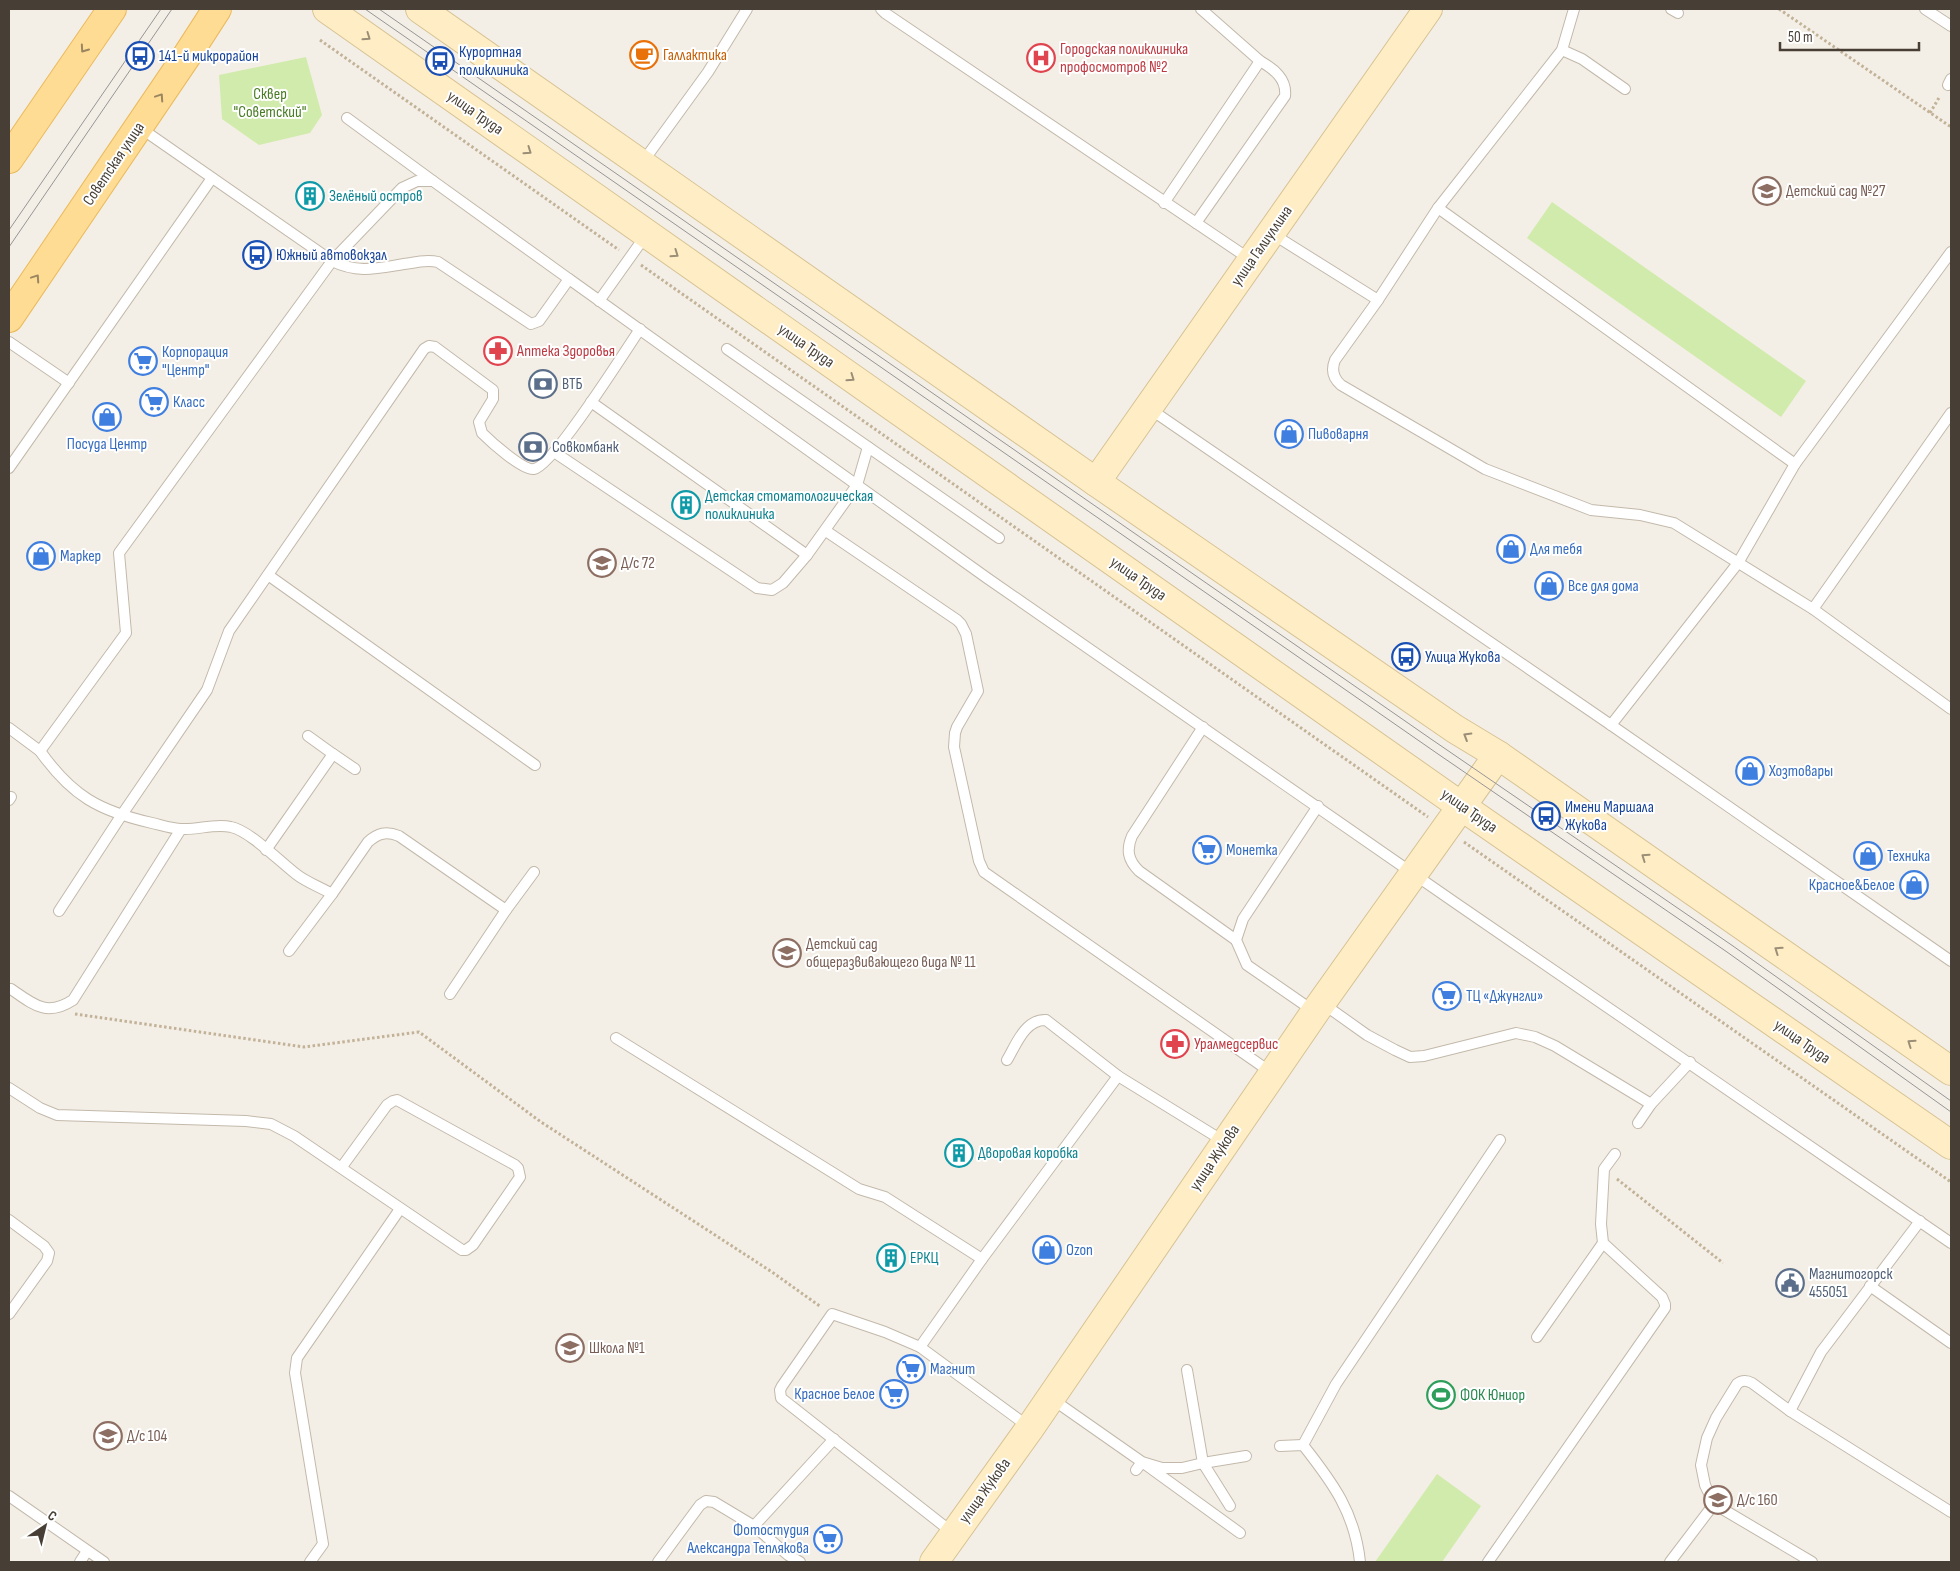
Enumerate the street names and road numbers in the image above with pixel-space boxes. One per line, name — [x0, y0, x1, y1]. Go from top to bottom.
street label: улица Труда — [443, 87, 507, 139]
street label: Советская улица — [79, 119, 149, 209]
street label: улица Галиуллина — [1227, 202, 1297, 290]
street label: улица Труда — [774, 320, 838, 372]
street label: улица Труда — [1106, 553, 1170, 605]
street label: улица Труда — [1437, 785, 1501, 837]
street label: улица Труда — [1770, 1016, 1834, 1068]
street label: улица Жукова — [1186, 1121, 1244, 1195]
street label: улица Жукова — [955, 1455, 1015, 1527]

